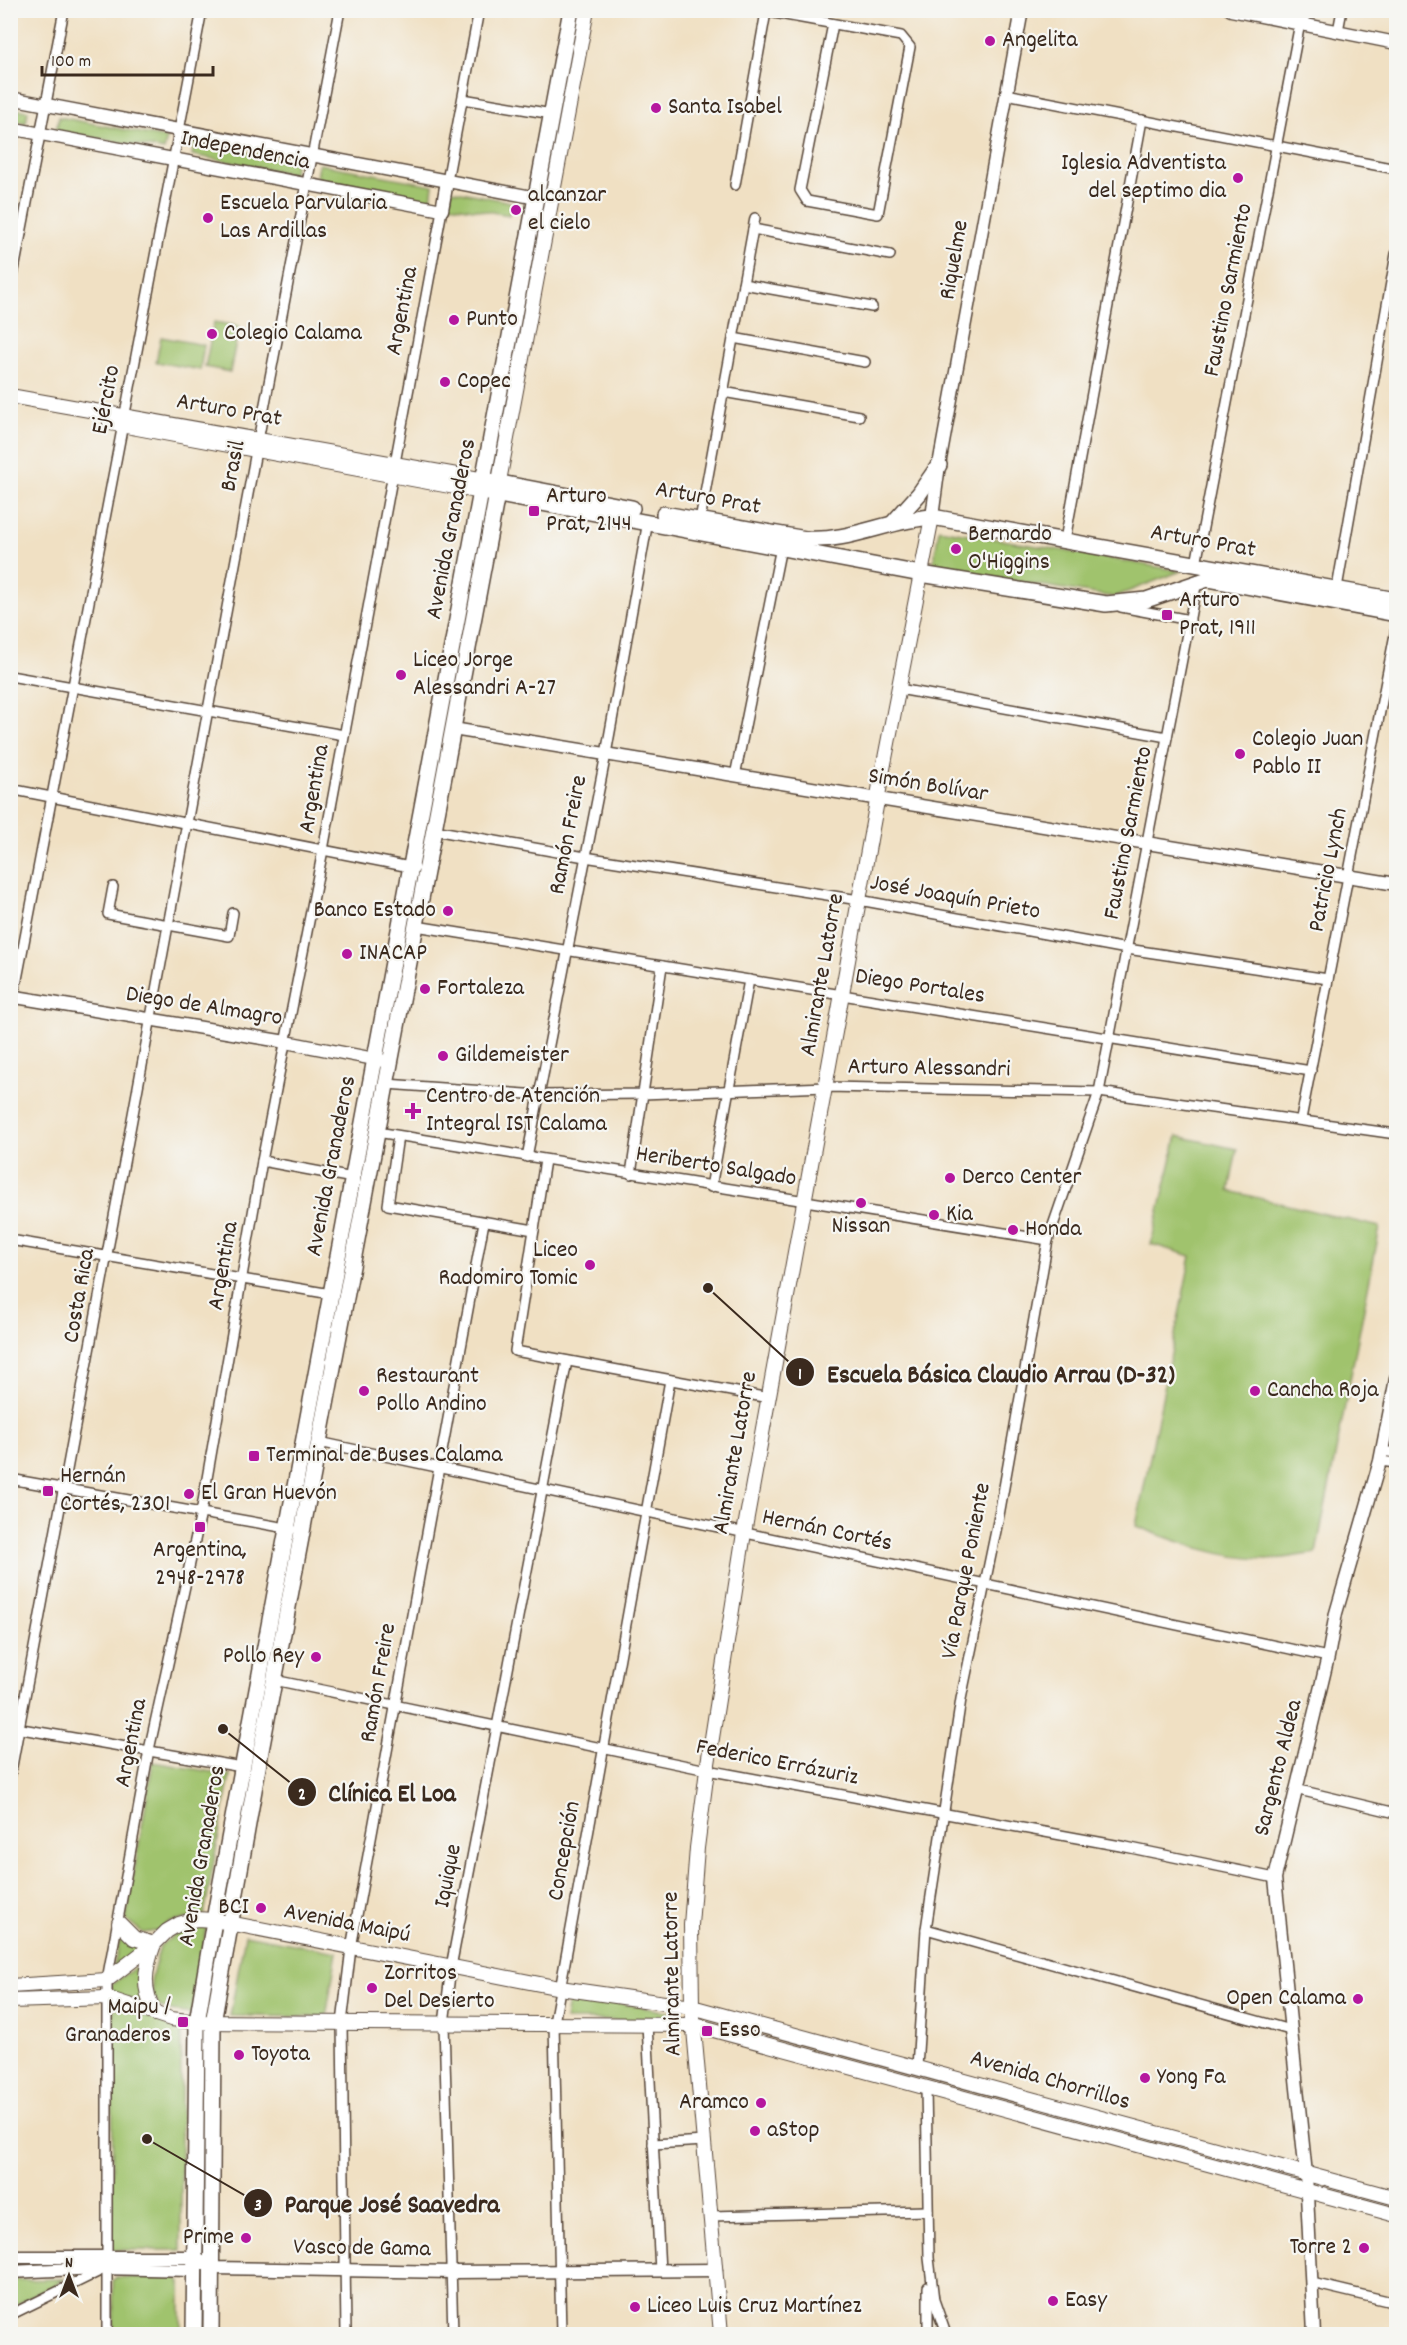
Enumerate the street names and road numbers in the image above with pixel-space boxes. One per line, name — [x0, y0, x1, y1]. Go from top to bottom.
street label: Independencia — [177, 122, 313, 180]
street label: Faustino Sarmiento — [1196, 201, 1262, 379]
street label: Riquelme — [931, 217, 979, 303]
street label: Argentina — [378, 263, 428, 358]
street label: Ejército — [84, 362, 130, 438]
street label: Arturo Prat — [174, 385, 284, 437]
street label: Avenida Granaderos — [418, 436, 486, 622]
street label: Brasil — [212, 437, 256, 495]
street label: Arturo Prat — [653, 473, 763, 525]
street label: Arturo Prat — [1148, 516, 1258, 568]
street label: Argentina — [290, 741, 340, 836]
street label: Faustino Sarmiento — [1096, 744, 1162, 922]
street label: Simón Bolívar — [866, 760, 991, 812]
street label: Ramón Freire — [541, 772, 597, 898]
street label: Patricio Lynch — [1300, 805, 1358, 935]
street label: José Joaquín Prieto — [867, 866, 1043, 930]
street label: Almirante Latorre — [792, 891, 854, 1059]
street label: Diego Portales — [853, 960, 987, 1014]
street label: Diego de Almagro — [123, 978, 285, 1036]
street label: Arturo Alessandri — [847, 1051, 1011, 1087]
street label: Avenida Granaderos — [298, 1073, 366, 1259]
street label: Heriberto Salgado — [633, 1138, 799, 1196]
street label: Argentina — [199, 1218, 249, 1313]
street label: Costa Rica — [55, 1245, 105, 1346]
street label: Almirante Latorre — [705, 1369, 767, 1537]
street label: Vía Parque Poniente — [933, 1480, 1001, 1662]
street label: Hernán Cortés — [759, 1501, 895, 1561]
street label: Ramón Freire — [352, 1621, 406, 1745]
street label: Argentina — [107, 1695, 157, 1790]
street label: Sargento Aldea — [1246, 1695, 1313, 1840]
street label: Federico Errázuriz — [693, 1731, 861, 1795]
street label: Avenida Granaderos — [170, 1763, 236, 1949]
street label: Concepción — [540, 1798, 590, 1904]
street label: Iquique — [426, 1841, 472, 1911]
street label: Almirante Latorre — [655, 1891, 691, 2057]
street label: Avenida Maipú — [281, 1895, 413, 1953]
street label: Avenida Chorrillos — [966, 2042, 1134, 2120]
street label: Vasco de Gama — [293, 2231, 432, 2267]

